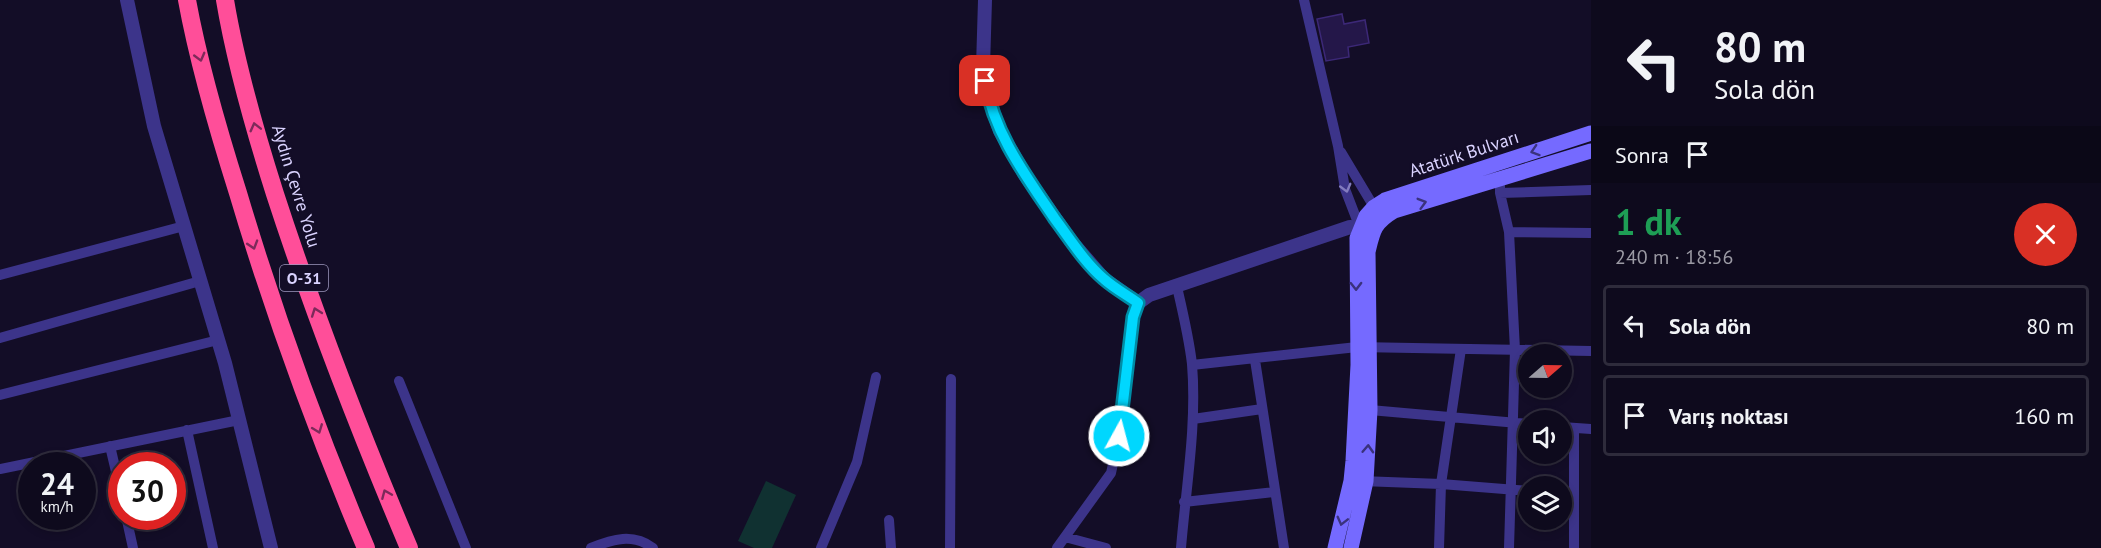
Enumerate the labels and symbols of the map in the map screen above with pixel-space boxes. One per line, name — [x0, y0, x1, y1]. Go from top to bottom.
one-way arrow — [192, 52, 205, 62]
pin — [959, 55, 1010, 106]
one-way arrow — [250, 122, 262, 133]
street label: Aydın Çevre Yolu — [267, 122, 326, 250]
street label: Atatürk Bulvarı — [1406, 125, 1522, 182]
one-way arrow — [1530, 144, 1541, 157]
one-way arrow — [1339, 182, 1351, 193]
one-way arrow — [1416, 198, 1427, 210]
one-way arrow — [246, 239, 258, 250]
road number: O-31 — [280, 265, 328, 291]
one-way arrow — [1350, 281, 1362, 290]
one-way arrow — [311, 307, 323, 318]
north arrow — [1518, 344, 1572, 398]
position arrow — [1087, 404, 1151, 468]
one-way arrow — [310, 423, 323, 433]
one-way arrow — [1361, 445, 1374, 454]
speed limit sign: 30 — [108, 452, 186, 530]
one-way arrow — [381, 489, 393, 500]
one-way arrow — [1336, 516, 1349, 526]

